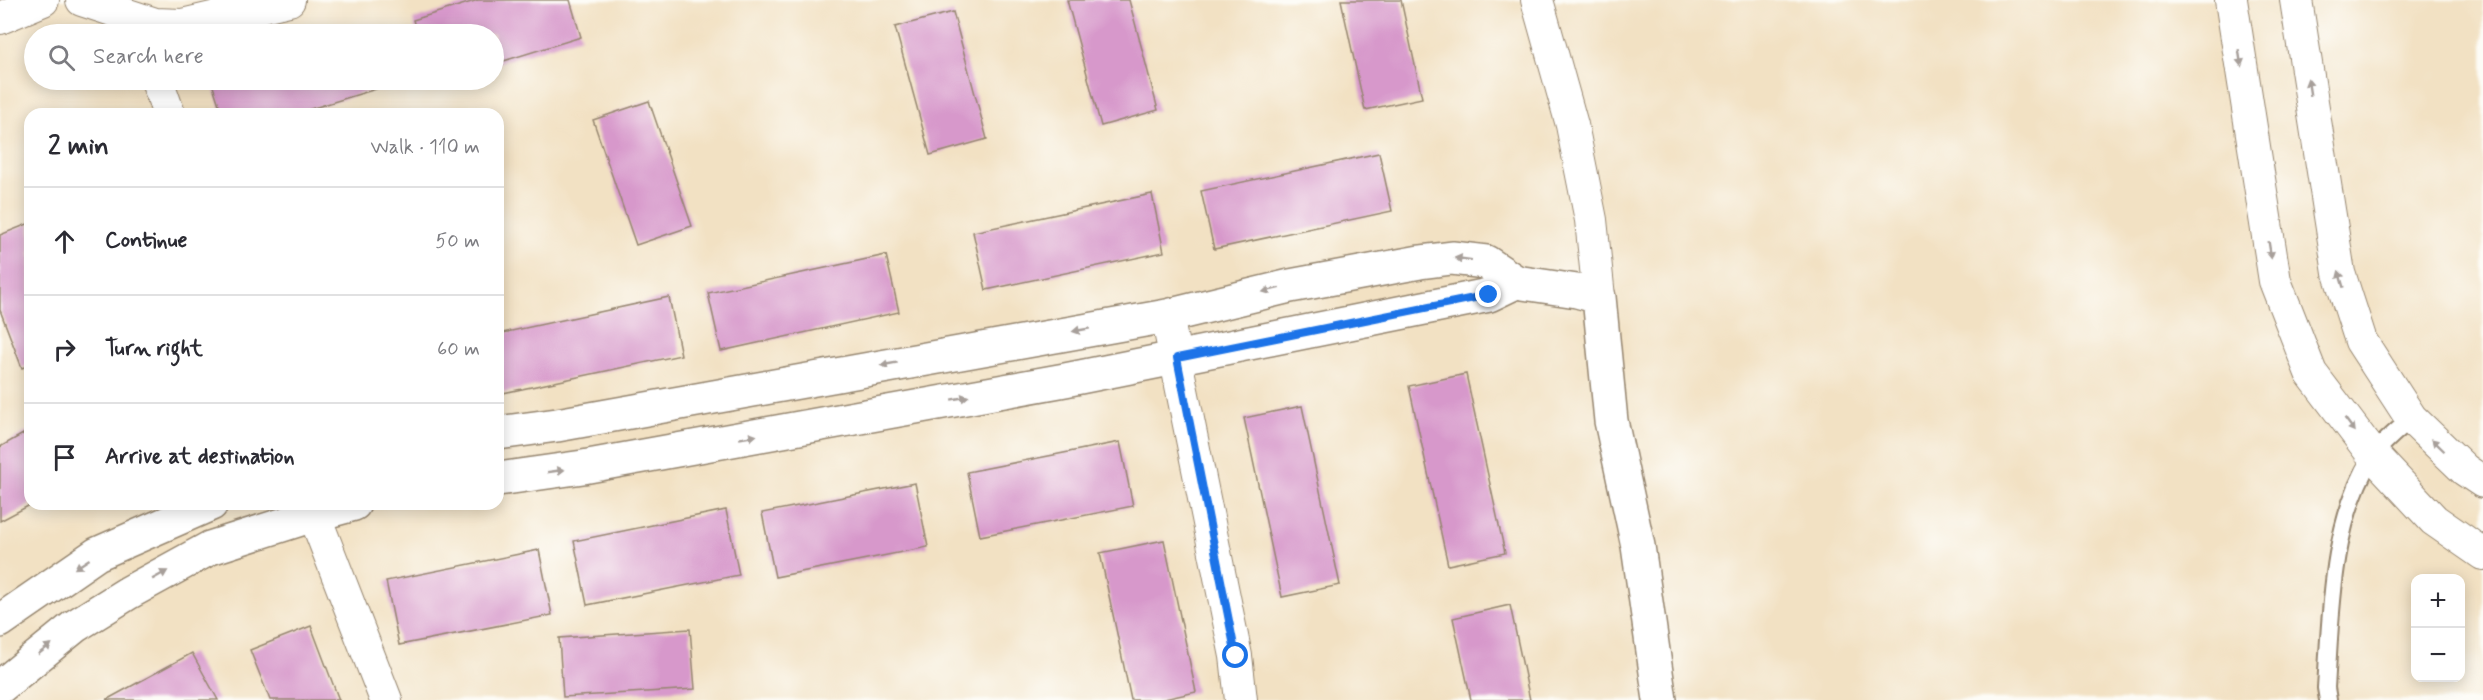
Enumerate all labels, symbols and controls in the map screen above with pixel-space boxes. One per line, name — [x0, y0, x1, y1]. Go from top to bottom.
search box — [24, 24, 504, 90]
icon: search — [45, 41, 78, 74]
text: Search here — [93, 43, 204, 71]
one-way arrow — [2235, 48, 2244, 67]
one-way arrow — [2305, 77, 2314, 96]
text: 2 min — [48, 130, 109, 164]
text: Walk · 110 m — [371, 134, 480, 161]
icon: ahead — [48, 225, 81, 258]
text: Continue — [105, 227, 187, 255]
text: 50 m — [435, 228, 480, 255]
one-way arrow — [2266, 241, 2275, 260]
one-way arrow — [1454, 255, 1473, 264]
one-way arrow — [2336, 270, 2345, 288]
route end — [1475, 281, 1501, 307]
one-way arrow — [1262, 286, 1281, 296]
one-way arrow — [1071, 326, 1090, 335]
icon: right — [48, 333, 81, 366]
text: Turn right — [105, 335, 203, 363]
text: 60 m — [437, 336, 480, 363]
one-way arrow — [879, 360, 898, 369]
one-way arrow — [951, 393, 970, 402]
one-way arrow — [2344, 417, 2356, 433]
one-way arrow — [739, 432, 758, 441]
one-way arrow — [2431, 438, 2446, 452]
icon: arrive — [48, 441, 81, 474]
text: Arrive at destination — [105, 443, 295, 471]
one-way arrow — [547, 466, 566, 475]
one-way arrow — [74, 558, 90, 569]
one-way arrow — [152, 570, 169, 580]
map controls — [2411, 574, 2465, 682]
button: + — [2411, 574, 2465, 628]
button: − — [2411, 628, 2465, 682]
route start — [1222, 642, 1248, 668]
one-way arrow — [37, 644, 52, 656]

